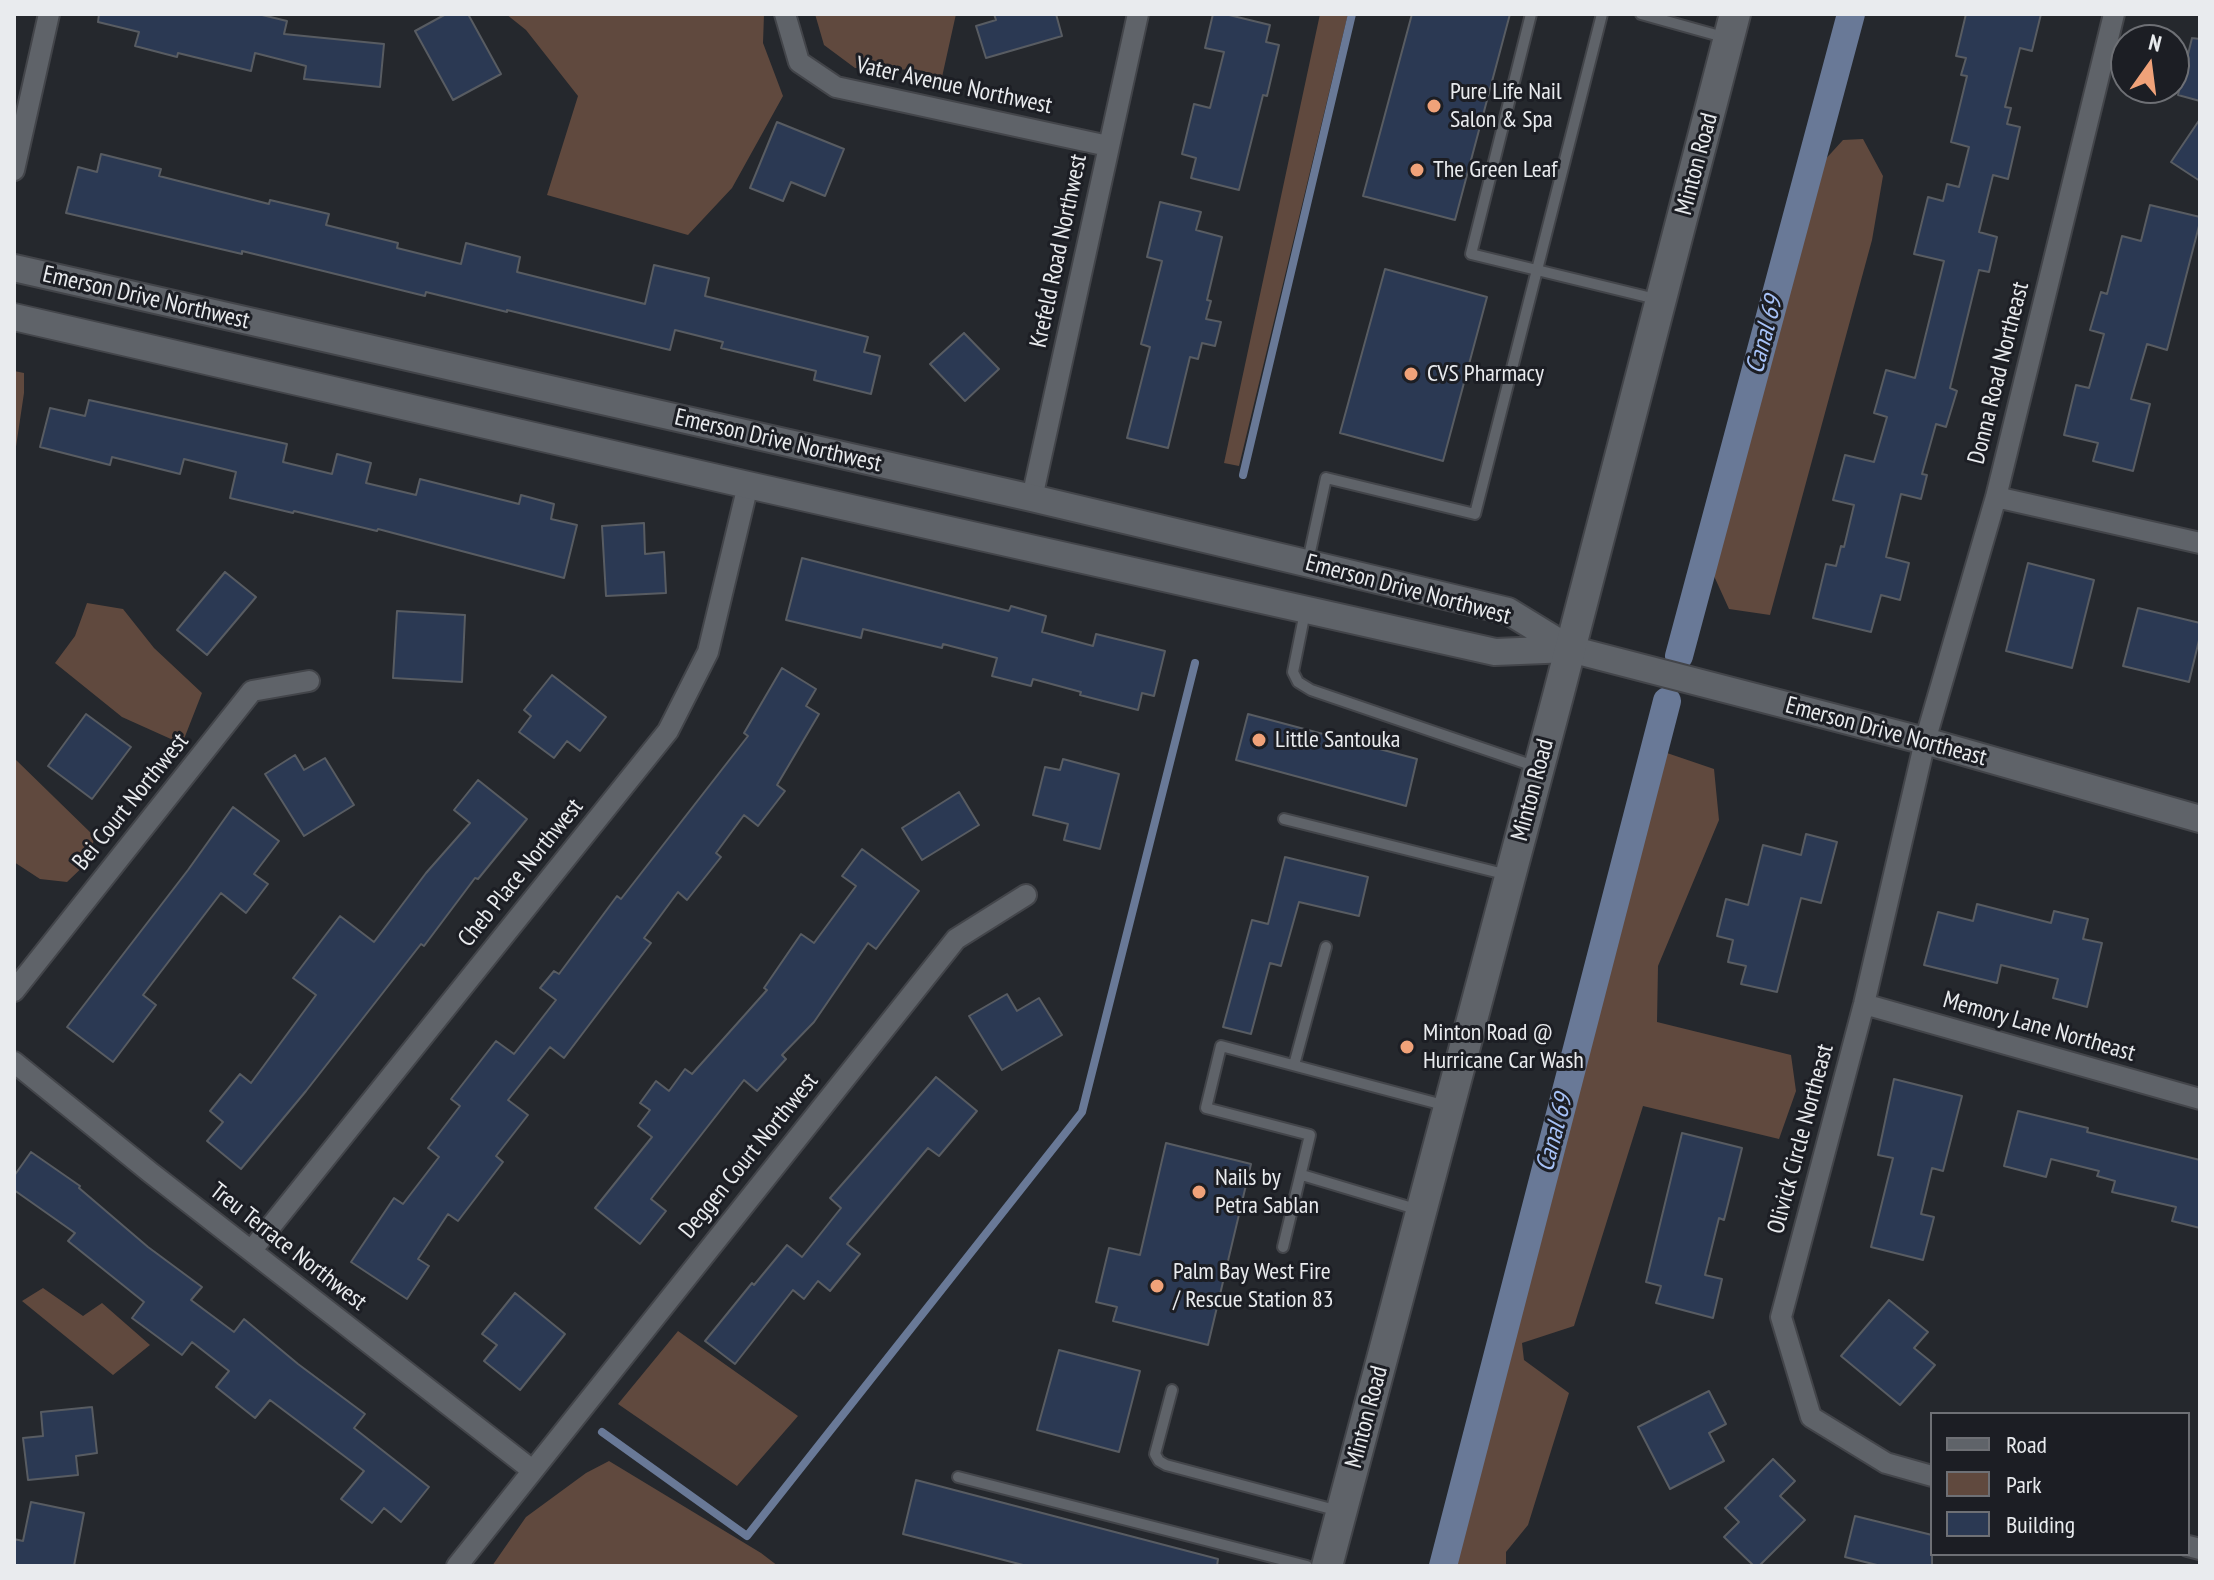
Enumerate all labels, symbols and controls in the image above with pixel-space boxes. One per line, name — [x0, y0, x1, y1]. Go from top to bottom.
north arrow — [2110, 24, 2190, 104]
text: N — [2146, 28, 2164, 58]
street label: Vater Avenue Northwest — [853, 51, 1055, 121]
place label: Pure Life Nail Salon & Spa — [1450, 78, 1562, 134]
marker: Pure Life Nail Salon & Spa — [1425, 97, 1443, 115]
street label: Minton Road — [1670, 110, 1724, 218]
street label: Krefeld Road Northwest — [1024, 152, 1094, 350]
place label: The Green Leaf — [1433, 156, 1558, 184]
marker: The Green Leaf — [1408, 161, 1426, 179]
street label: Emerson Drive Northwest — [40, 260, 252, 336]
street label: Donna Road Northeast — [1962, 279, 2036, 467]
water label: Canal 69 — [1740, 293, 1790, 377]
place label: CVS Pharmacy — [1427, 360, 1544, 388]
marker: CVS Pharmacy — [1402, 365, 1420, 383]
street label: Emerson Drive Northwest — [672, 403, 884, 479]
street label: Emerson Drive Northwest — [1302, 549, 1514, 631]
street label: Emerson Drive Northeast — [1782, 691, 1990, 773]
place label: Little Santouka — [1275, 726, 1400, 754]
street label: Bei Court Northwest — [67, 728, 195, 876]
marker: Little Santouka — [1250, 731, 1268, 749]
street label: Minton Road — [1506, 736, 1560, 844]
street label: Cheb Place Northwest — [452, 793, 590, 953]
street label: Memory Lane Northeast — [1940, 986, 2138, 1068]
place label: Minton Road @ Hurricane Car Wash — [1423, 1019, 1584, 1075]
marker: Minton Road @ Hurricane Car Wash — [1398, 1038, 1416, 1056]
street label: Olivick Circle Northeast — [1762, 1041, 1840, 1237]
street label: Deggen Court Northwest — [673, 1067, 825, 1245]
water label: Canal 69 — [1530, 1091, 1580, 1175]
place label: Nails by Petra Sablan — [1215, 1164, 1319, 1220]
street label: Treu Terrace Northwest — [204, 1177, 372, 1317]
marker: Nails by Petra Sablan — [1190, 1183, 1208, 1201]
place label: Palm Bay West Fire / Rescue Station 83 — [1173, 1258, 1334, 1314]
marker: Palm Bay West Fire / Rescue Station 83 — [1148, 1277, 1166, 1295]
street label: Minton Road — [1340, 1363, 1394, 1471]
legend — [1930, 1412, 2190, 1556]
text: Road — [2006, 1429, 2047, 1460]
text: Park — [2006, 1469, 2042, 1500]
text: Building — [2006, 1509, 2075, 1540]

